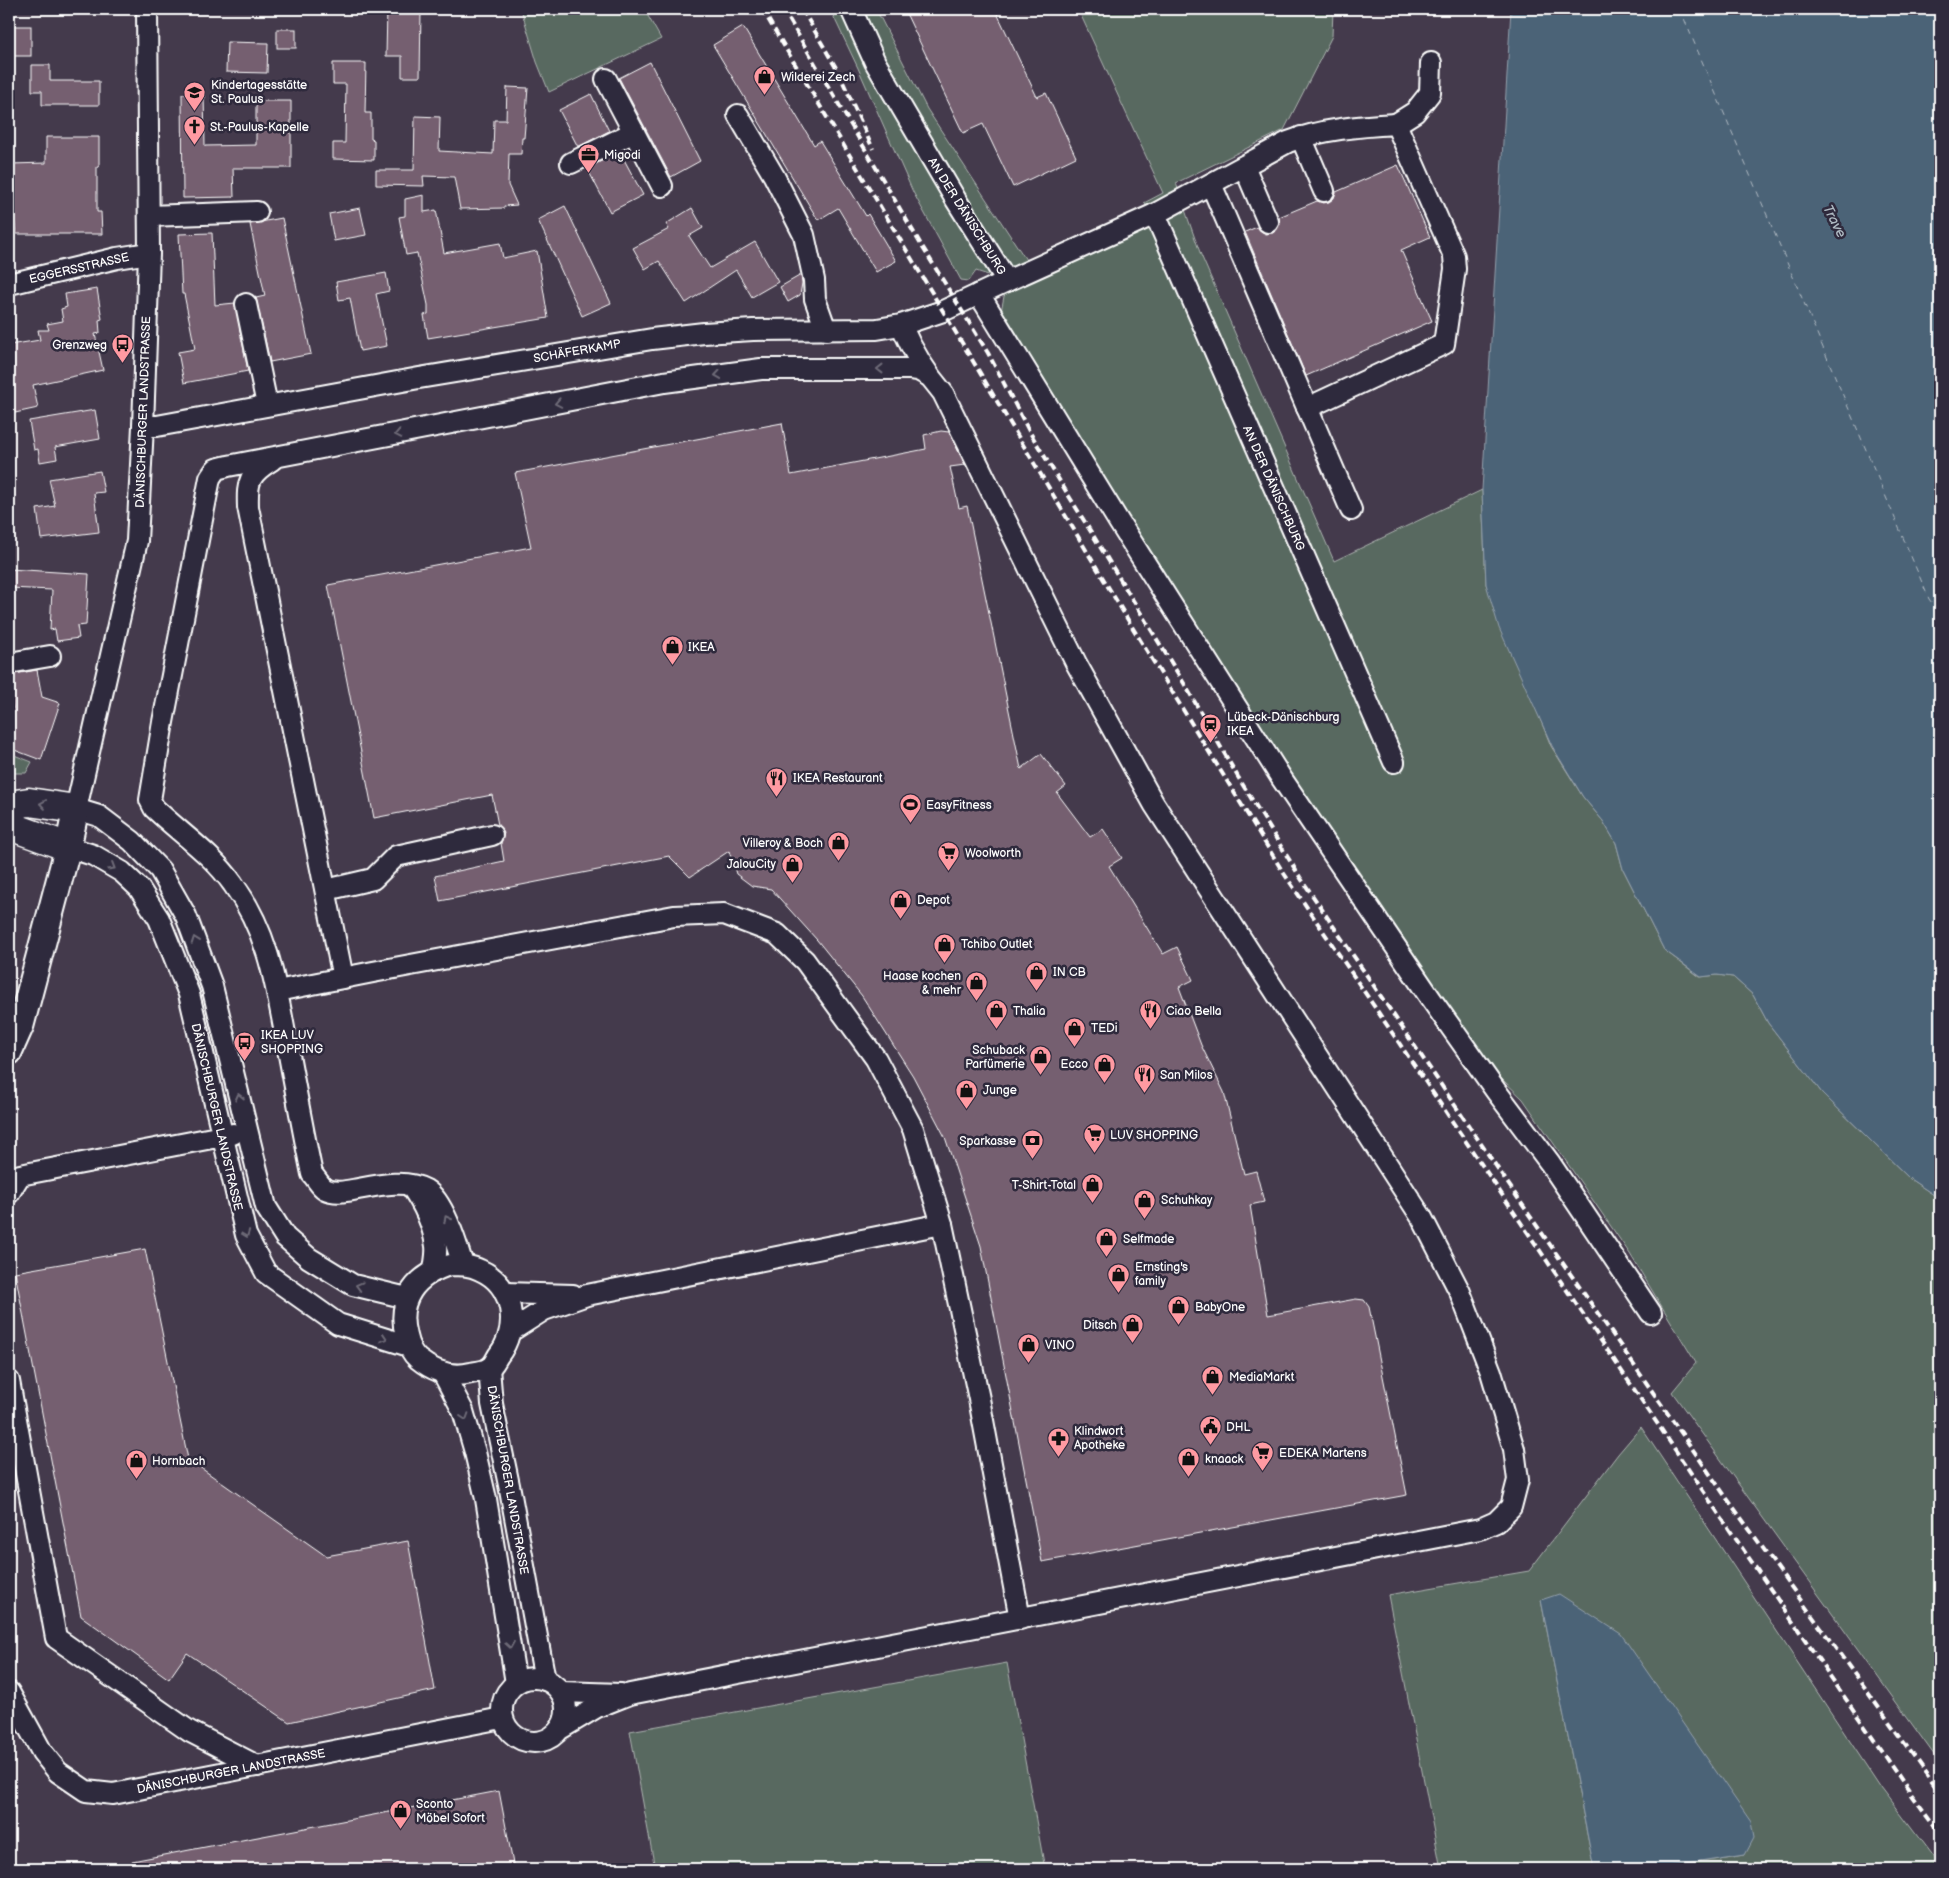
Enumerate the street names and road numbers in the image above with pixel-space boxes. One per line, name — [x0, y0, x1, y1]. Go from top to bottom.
street label: AN DER DÄNISCHBURG — [924, 154, 1010, 278]
street label: EGGERSSTRASSE — [28, 250, 131, 287]
street label: DÄNISCHBURGER LANDSTRASSE — [132, 316, 154, 508]
street label: SCHÄFERKAMP — [532, 335, 622, 367]
street label: AN DER DÄNISCHBURG — [1239, 423, 1309, 553]
street label: DÄNISCHBURGER LANDSTRASSE — [188, 1022, 246, 1212]
street label: DÄNISCHBURGER LANDSTRASSE — [483, 1384, 533, 1576]
street label: DÄNISCHBURGER LANDSTRASSE — [135, 1745, 327, 1797]

